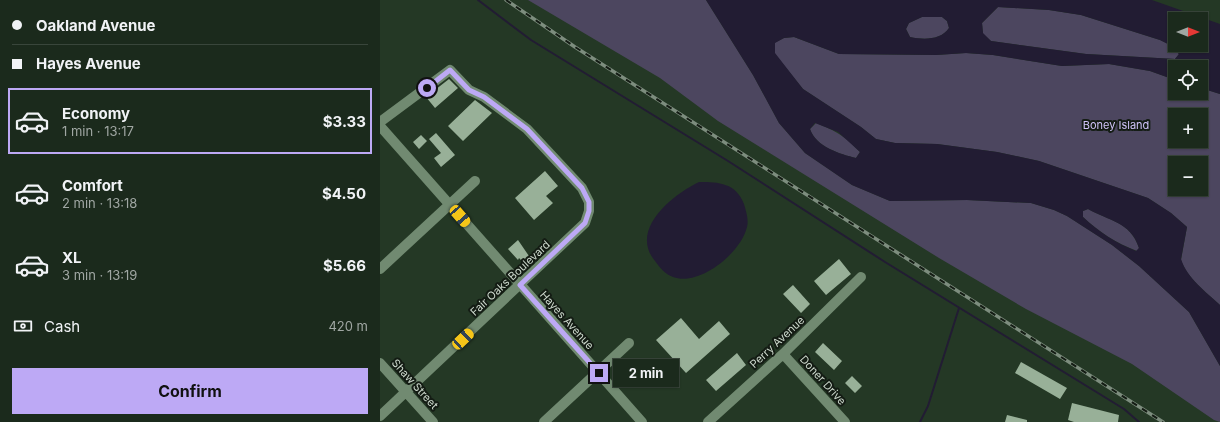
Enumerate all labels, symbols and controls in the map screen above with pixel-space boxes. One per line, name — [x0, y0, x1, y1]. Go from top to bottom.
north arrow — [1168, 12, 1208, 52]
map controls — [1168, 12, 1208, 196]
text: Oakland Avenue — [36, 16, 156, 35]
text: Hayes Avenue — [36, 54, 141, 73]
button: locate — [1168, 60, 1208, 100]
route start — [418, 79, 436, 97]
icon: car — [14, 103, 50, 139]
text: Economy — [62, 104, 130, 123]
button: + — [1168, 108, 1208, 148]
text: $3.33 — [323, 112, 366, 131]
park label: Boney Island — [1083, 118, 1149, 132]
text: 1 min · 13:17 — [62, 123, 134, 139]
button: − — [1168, 156, 1208, 196]
icon: car — [14, 175, 50, 211]
text: Comfort — [62, 176, 123, 195]
text: $4.50 — [322, 184, 366, 203]
text: 2 min · 13:18 — [62, 195, 137, 211]
car — [448, 203, 472, 229]
street label: Fair Oaks Boulevard — [467, 237, 553, 319]
icon: car — [14, 247, 50, 283]
text: XL — [62, 248, 82, 267]
text: $5.66 — [323, 256, 366, 275]
text: 3 min · 13:19 — [62, 267, 137, 283]
street label: Hayes Avenue — [537, 288, 597, 352]
street label: Perry Avenue — [747, 313, 807, 371]
icon: cash — [12, 315, 34, 337]
text: Cash — [44, 317, 80, 336]
text: 420 m — [328, 318, 368, 334]
car — [450, 326, 476, 352]
street label: Doner Drive — [797, 352, 849, 408]
street label: Shaw Street — [389, 356, 442, 412]
callout: 2 min — [613, 359, 679, 387]
route end — [590, 364, 608, 382]
text: 2 min — [629, 365, 663, 381]
button: Confirm — [12, 368, 368, 414]

